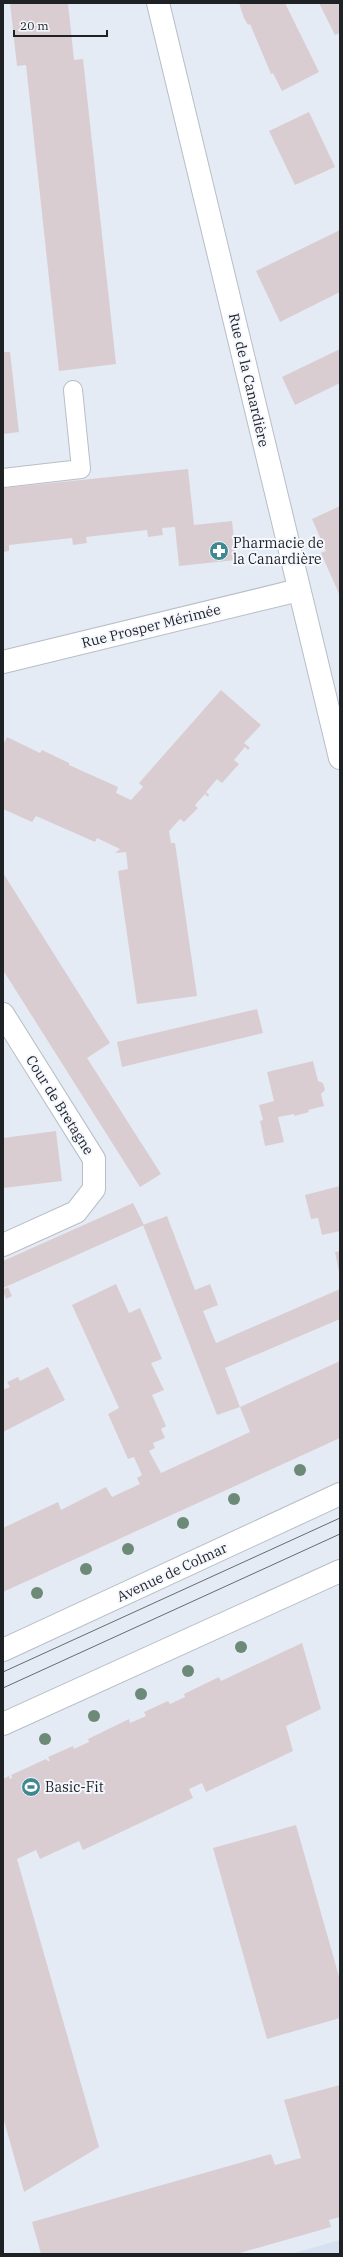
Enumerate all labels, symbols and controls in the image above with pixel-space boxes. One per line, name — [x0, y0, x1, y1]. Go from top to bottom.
scale bar — [14, 12, 107, 38]
text: 20 m — [20, 18, 49, 33]
street label: Rue de la Canardière — [225, 311, 273, 449]
place label: Pharmacie de la Canardière — [233, 534, 324, 568]
pharmacy icon: Pharmacie de la Canardière — [208, 540, 230, 562]
street label: Rue Prosper Mérimée — [80, 600, 222, 652]
street label: Cour de Bretagne — [22, 1052, 98, 1158]
street label: Avenue de Colmar — [114, 1538, 231, 1606]
sports icon: Basic-Fit — [20, 1776, 42, 1798]
place label: Basic-Fit — [45, 1778, 104, 1796]

